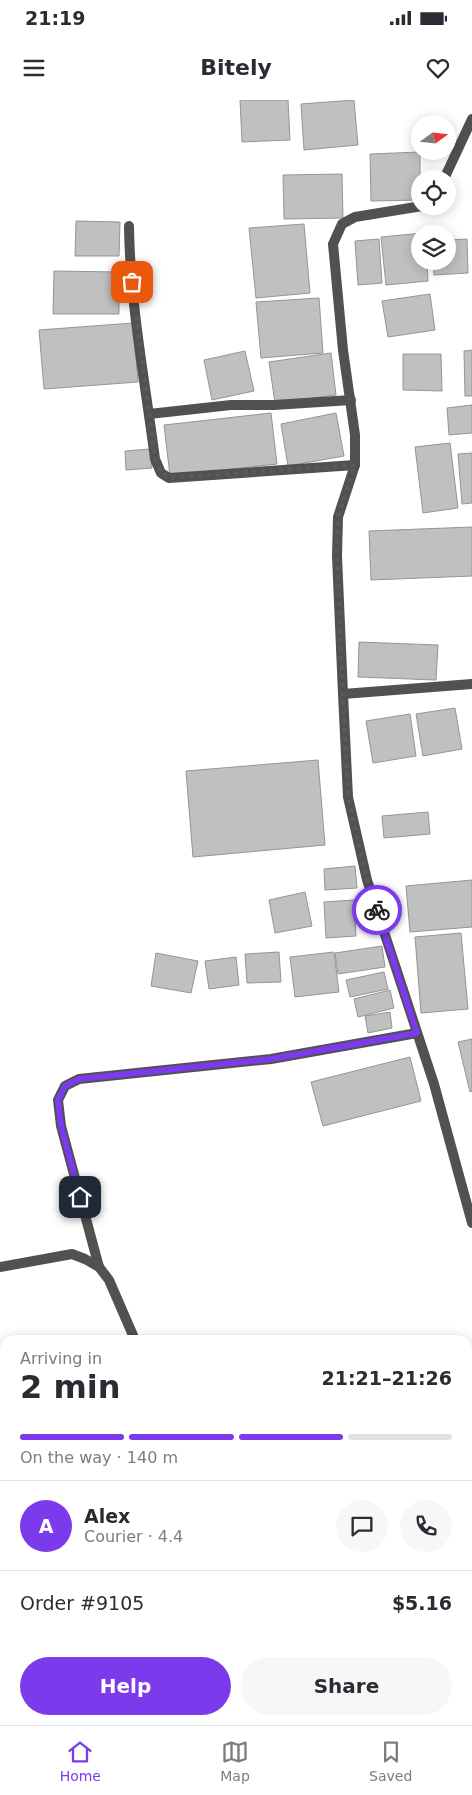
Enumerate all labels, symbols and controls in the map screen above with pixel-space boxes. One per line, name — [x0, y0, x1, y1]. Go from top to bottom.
text: 21:19 — [25, 7, 85, 29]
icon: menu — [20, 54, 48, 82]
icon: heart — [424, 54, 452, 82]
text: Bitely — [200, 55, 272, 80]
north arrow — [411, 115, 456, 160]
map controls — [411, 115, 456, 270]
button: locate — [411, 170, 456, 215]
button: layers — [411, 225, 456, 270]
pin — [111, 261, 153, 303]
icon: bag — [118, 268, 146, 296]
courier — [352, 885, 402, 935]
icon: bike — [363, 896, 391, 924]
pin — [59, 1176, 101, 1218]
icon: home — [66, 1183, 94, 1211]
text: Arriving in — [20, 1349, 102, 1368]
text: 21:21–21:26 — [322, 1367, 452, 1389]
text: 2 min — [20, 1368, 121, 1406]
text: On the way · 140 m — [20, 1448, 178, 1467]
button: chat — [336, 1500, 388, 1552]
button: phone — [400, 1500, 452, 1552]
text: Alex — [84, 1505, 130, 1527]
text: A — [39, 1515, 53, 1537]
text: Courier · 4.4 — [84, 1527, 183, 1546]
text: Order #9105 — [20, 1592, 144, 1614]
text: $5.16 — [392, 1592, 452, 1614]
button: Help — [20, 1657, 231, 1715]
button: Share — [241, 1657, 452, 1715]
tab: Home — [60, 1738, 101, 1784]
tab: Map — [220, 1738, 250, 1784]
tab: Saved — [369, 1738, 412, 1784]

